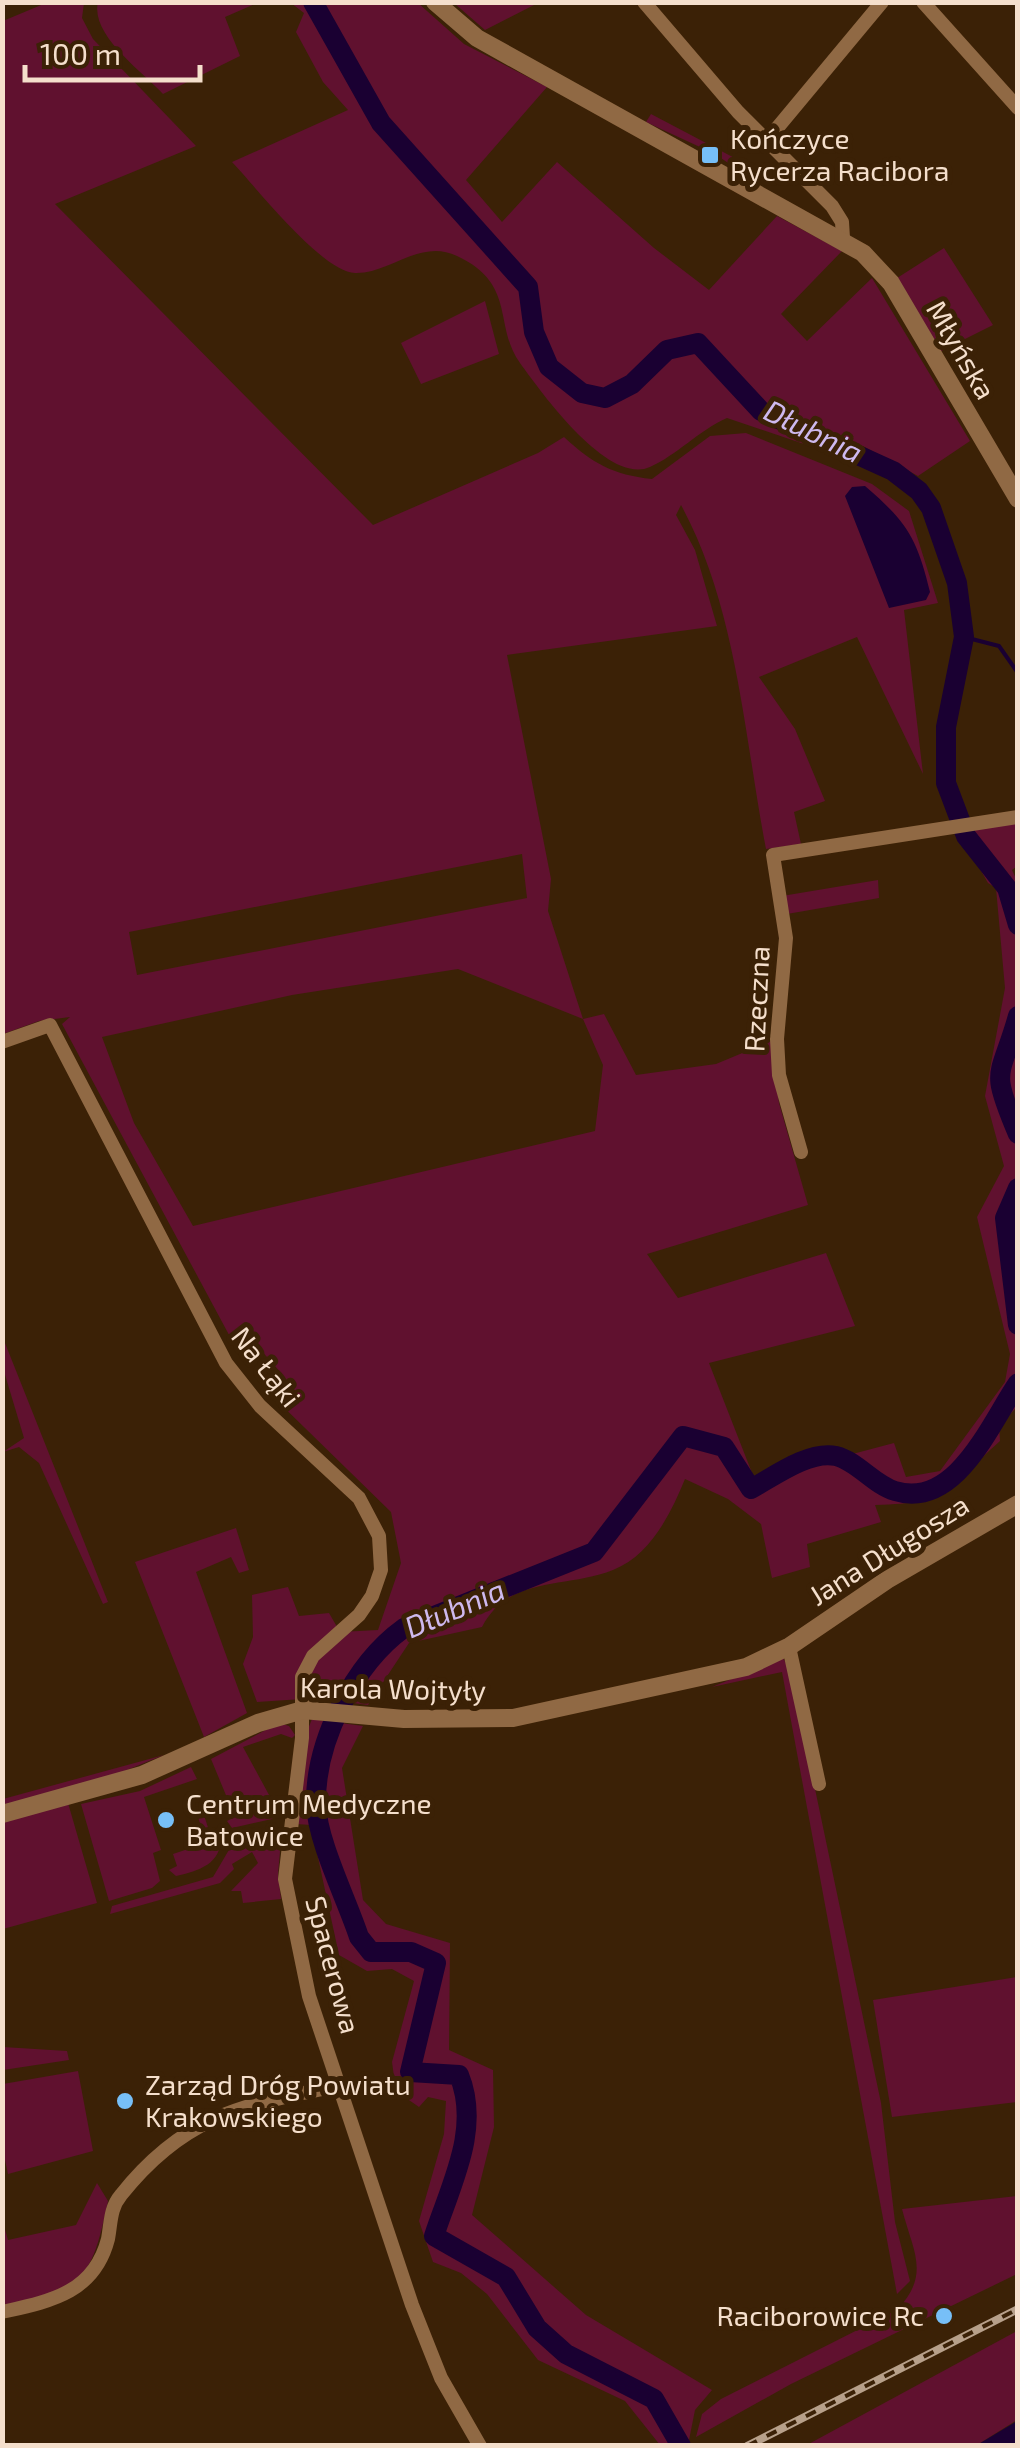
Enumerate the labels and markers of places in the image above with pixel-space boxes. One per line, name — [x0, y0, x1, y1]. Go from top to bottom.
place label: Kończyce Rycerza Racibora — [730, 121, 949, 187]
marker: Kończyce Rycerza Racibora — [699, 144, 721, 166]
place label: Centrum Medyczne Batowice — [186, 1786, 431, 1852]
marker: Centrum Medyczne Batowice — [155, 1809, 177, 1831]
place label: Zarząd Dróg Powiatu Krakowskiego — [145, 2067, 411, 2133]
marker: Zarząd Dróg Powiatu Krakowskiego — [114, 2090, 136, 2112]
place label: Raciborowice Rc — [717, 2298, 924, 2332]
marker: Raciborowice Rc — [933, 2305, 955, 2327]

